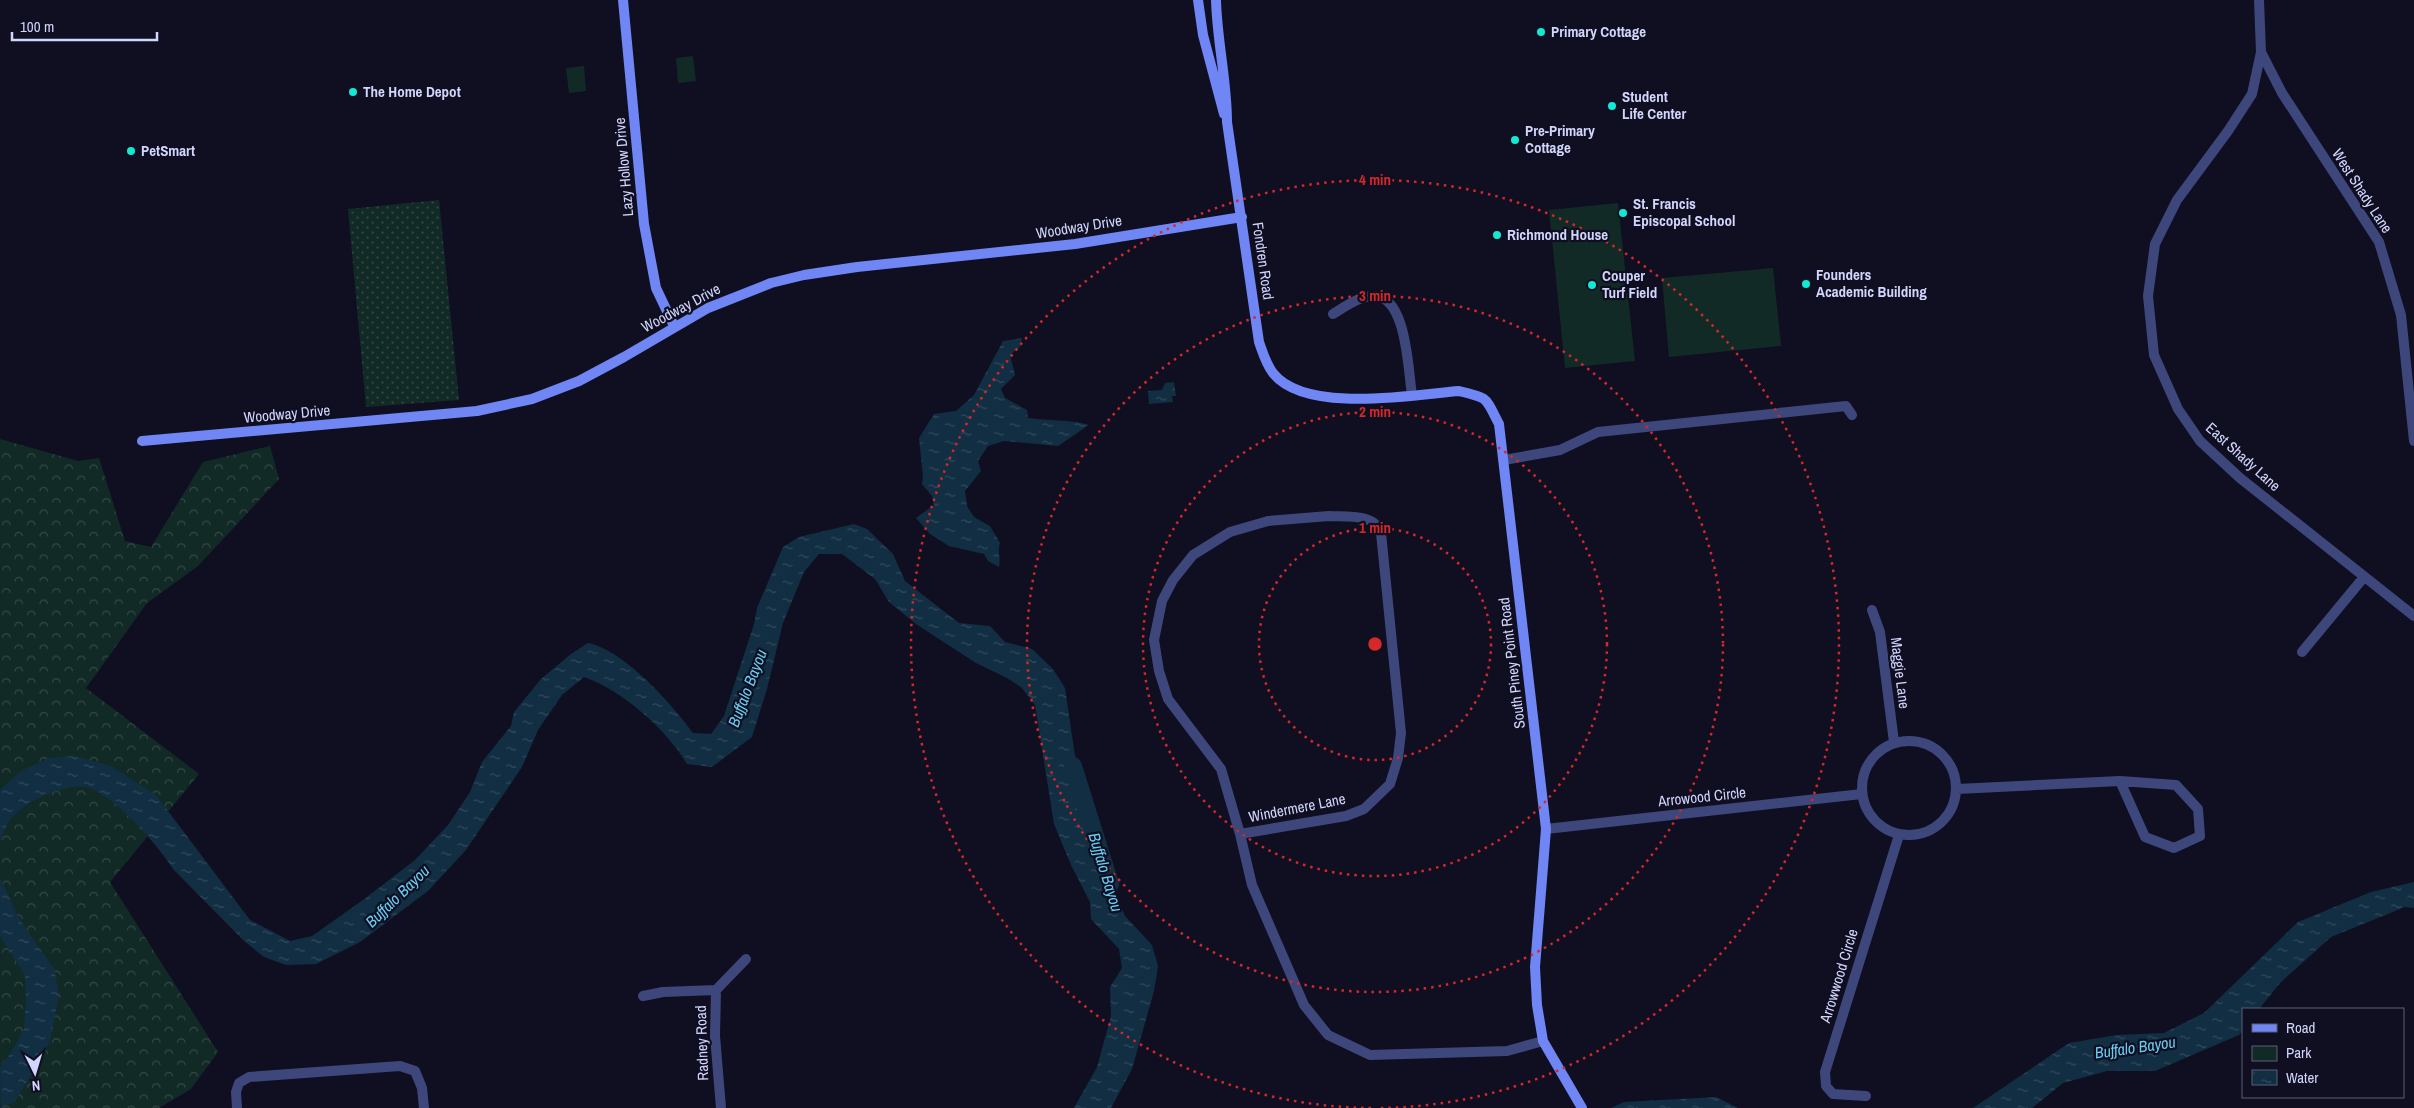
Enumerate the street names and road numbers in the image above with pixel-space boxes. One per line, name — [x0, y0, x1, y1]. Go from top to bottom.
street label: Lazy Hollow Drive — [609, 117, 638, 217]
street label: West Shady Lane — [2327, 144, 2398, 237]
street label: Woodway Drive — [1035, 209, 1123, 244]
street label: Fondren Road — [1248, 221, 1279, 301]
street label: Woodway Drive — [638, 278, 724, 337]
street label: Woodway Drive — [243, 399, 331, 428]
street label: East Shady Lane — [2201, 417, 2285, 496]
street label: South Piney Point Road — [1493, 596, 1530, 730]
street label: Maggie Lane — [1886, 636, 1915, 710]
street label: Arrowood Circle — [1656, 781, 1747, 812]
street label: Windermere Lane — [1247, 788, 1347, 827]
street label: Arrowwood Circle — [1814, 926, 1863, 1026]
street label: Radney Road — [690, 1005, 713, 1081]

